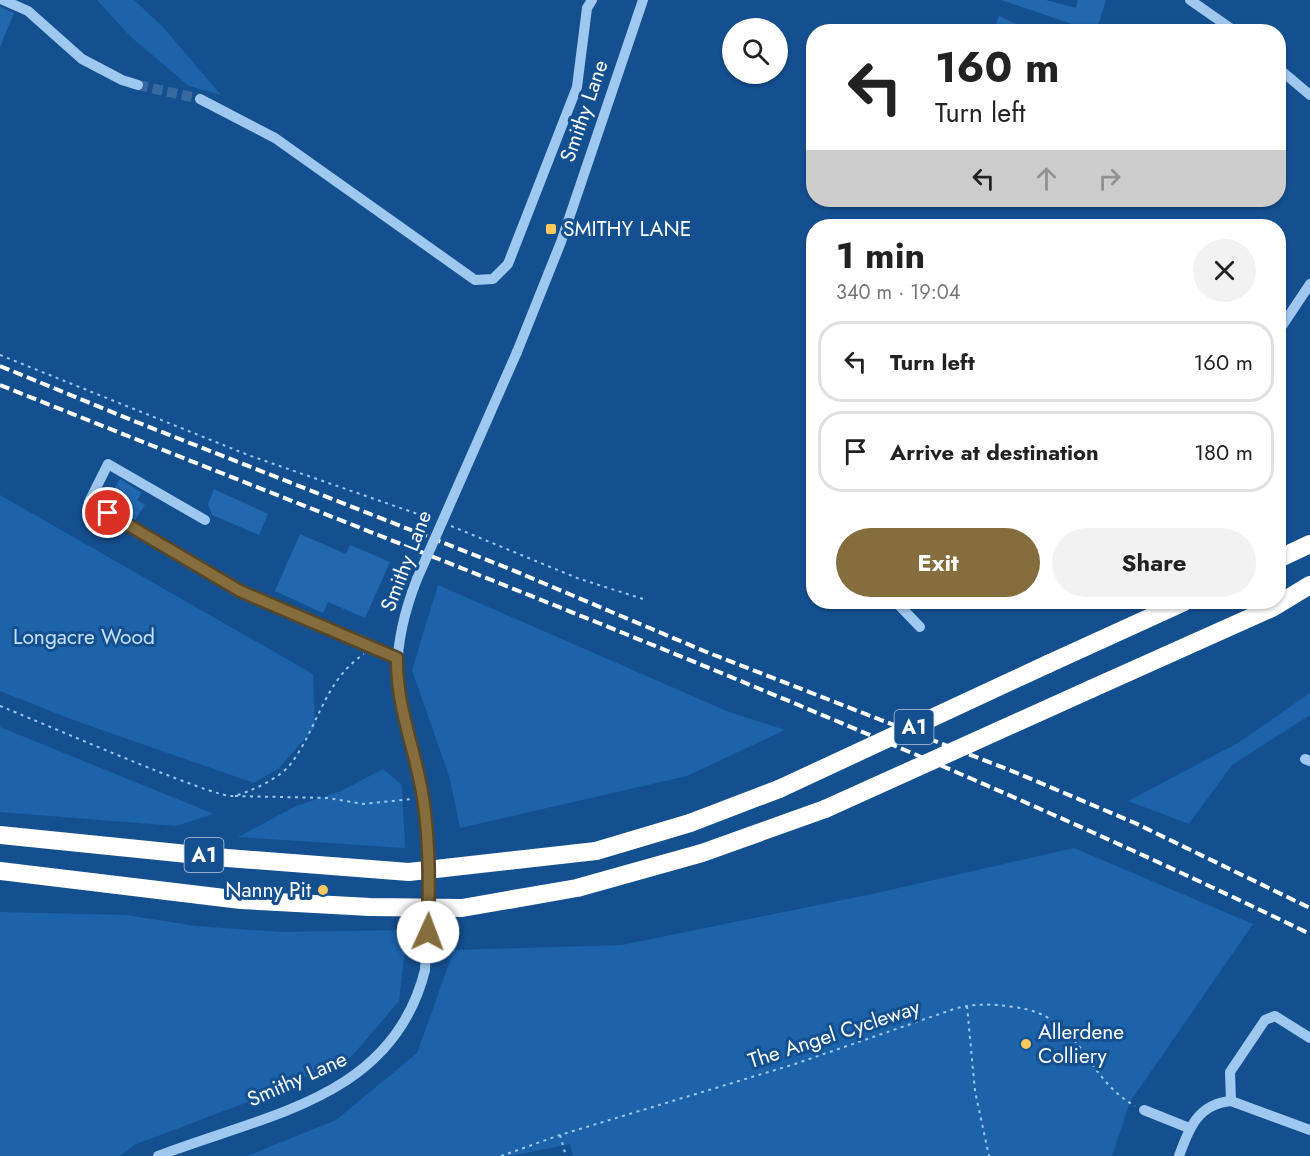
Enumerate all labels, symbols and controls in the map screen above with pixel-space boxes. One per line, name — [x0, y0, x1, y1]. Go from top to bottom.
map controls — [722, 18, 788, 84]
button: search — [722, 18, 788, 84]
text: 160 m — [935, 37, 1059, 98]
icon: left — [836, 48, 914, 126]
street label: Smithy Lane — [553, 56, 616, 166]
text: Turn left — [935, 93, 1025, 132]
icon: left — [967, 162, 1000, 195]
icon: ahead — [1030, 162, 1063, 195]
icon: right — [1093, 162, 1126, 195]
place label: SMITHY LANE — [563, 214, 691, 244]
marker: SMITHY LANE — [544, 222, 558, 236]
text: 1 min — [836, 229, 925, 281]
button: close — [1193, 239, 1256, 302]
text: 340 m · 19:04 — [836, 278, 960, 307]
icon: left — [839, 345, 872, 378]
text: Turn left — [890, 346, 975, 378]
text: 160 m — [1193, 346, 1253, 378]
icon: arrive — [839, 435, 872, 468]
text: Arrive at destination — [890, 436, 1099, 468]
text: 180 m — [1194, 436, 1253, 468]
pin — [82, 487, 133, 538]
icon: arrive — [91, 496, 124, 529]
street label: Smithy Lane — [373, 506, 439, 616]
button: Exit — [836, 528, 1040, 597]
button: Share — [1052, 528, 1256, 597]
park label: Longacre Wood — [13, 622, 155, 652]
road number: A1 — [894, 710, 934, 744]
road number: A1 — [184, 838, 224, 872]
place label: Nanny Pit — [225, 875, 311, 905]
marker: Nanny Pit — [316, 883, 330, 897]
position arrow — [396, 900, 460, 964]
street label: The Angel Cycleway — [744, 992, 924, 1076]
place label: Allerdene Colliery — [1038, 1017, 1124, 1071]
marker: Allerdene Colliery — [1019, 1037, 1033, 1051]
street label: Smithy Lane — [242, 1044, 352, 1114]

